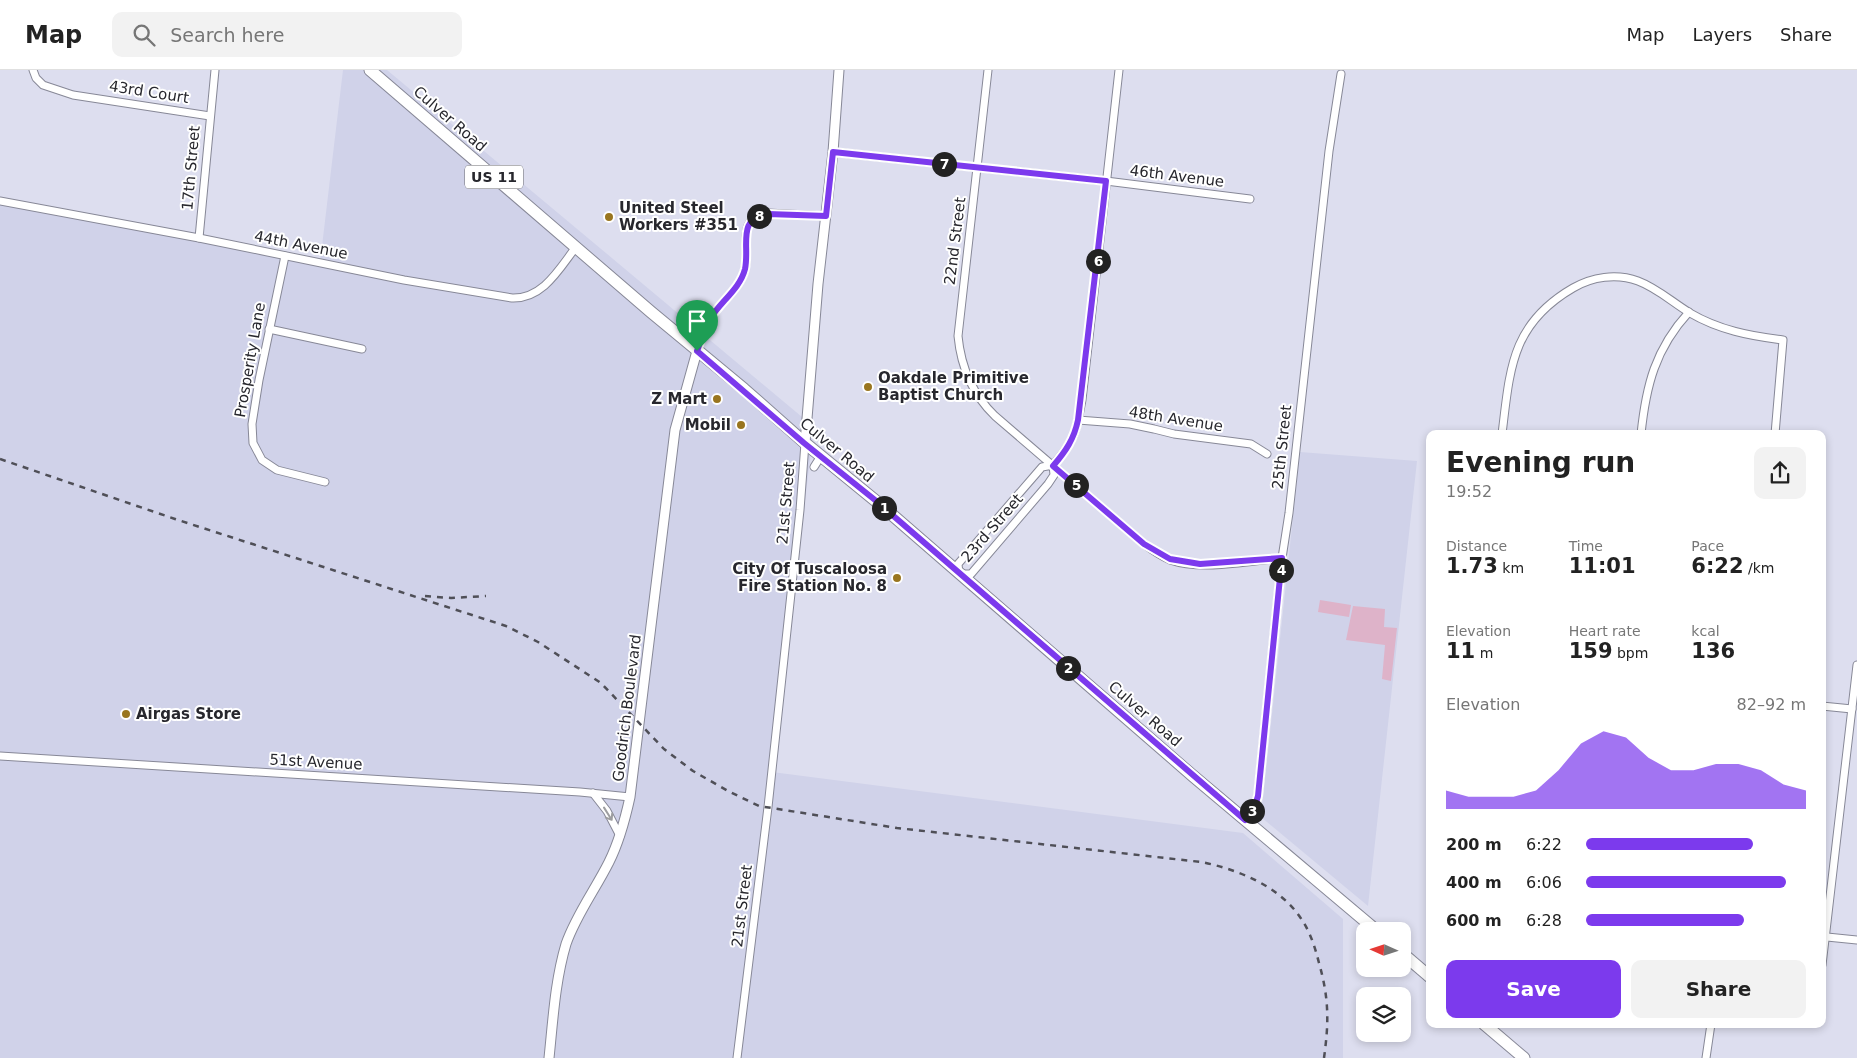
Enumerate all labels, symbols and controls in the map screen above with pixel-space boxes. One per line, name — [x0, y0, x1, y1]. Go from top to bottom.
search box — [112, 12, 462, 57]
text: Map — [25, 21, 82, 49]
icon: search — [130, 21, 158, 49]
text: Search here — [170, 24, 284, 46]
text: Map — [1626, 24, 1664, 45]
text: Layers — [1692, 24, 1752, 45]
text: Share — [1780, 24, 1832, 45]
street label: 43rd Court — [108, 77, 190, 107]
street label: Culver Road — [410, 82, 490, 156]
street label: 17th Street — [178, 125, 204, 211]
pin: 7 — [932, 152, 956, 176]
text: 7 — [940, 156, 949, 172]
street label: 46th Avenue — [1129, 161, 1225, 191]
road number: US 11 — [465, 165, 523, 188]
street label: 22nd Street — [941, 196, 969, 286]
place label: United Steel Workers #351 — [619, 199, 738, 234]
pin: 8 — [746, 204, 772, 228]
text: 8 — [755, 208, 764, 224]
marker: United Steel Workers #351 — [603, 211, 615, 223]
street label: 44th Avenue — [253, 227, 349, 263]
pin: 6 — [1086, 248, 1110, 274]
text: 6 — [1094, 253, 1103, 269]
pin — [676, 300, 718, 351]
street label: Prosperity Lane — [231, 301, 269, 419]
icon: arrive — [683, 307, 711, 335]
place label: Oakdale Primitive Baptist Church — [878, 369, 1029, 404]
marker: Oakdale Primitive Baptist Church — [862, 381, 874, 393]
place label: Z Mart — [651, 390, 707, 408]
marker: Z Mart — [711, 393, 723, 405]
street label: 48th Avenue — [1128, 403, 1224, 435]
street label: 25th Street — [1269, 404, 1295, 490]
street label: Culver Road — [796, 414, 878, 486]
place label: Mobil — [685, 416, 731, 434]
marker: Mobil — [735, 419, 747, 431]
text: Evening run — [1446, 446, 1635, 479]
button: share — [1754, 447, 1806, 499]
street label: 21st Street — [773, 461, 799, 545]
pin: 5 — [1064, 472, 1088, 498]
text: 5 — [1072, 477, 1081, 493]
text: 19:52 — [1446, 482, 1492, 501]
street label: 23rd Street — [957, 490, 1027, 566]
pin: 1 — [872, 496, 896, 520]
text: 1 — [880, 500, 889, 516]
text: Distance — [1446, 538, 1507, 554]
text: Time — [1569, 538, 1603, 554]
text: Pace — [1691, 538, 1724, 554]
text: 1.73 — [1446, 554, 1498, 578]
text: 11:01 — [1569, 554, 1636, 578]
text: 6:22 — [1691, 554, 1744, 578]
pin: 4 — [1268, 558, 1294, 582]
place label: City Of Tuscaloosa Fire Station No. 8 — [732, 560, 887, 595]
text: km — [1498, 560, 1524, 576]
text: /km — [1744, 560, 1774, 576]
text: 4 — [1277, 562, 1286, 578]
marker: City Of Tuscaloosa Fire Station No. 8 — [891, 572, 903, 584]
text: Elevation — [1446, 623, 1511, 639]
text: Heart rate — [1569, 623, 1641, 639]
text: kcal — [1691, 623, 1720, 639]
street label: Goodrich Boulevard — [609, 633, 645, 783]
text: 11 — [1446, 639, 1475, 663]
text: 159 — [1569, 639, 1613, 663]
text: 136 — [1691, 639, 1735, 663]
text: m — [1475, 645, 1493, 661]
text: bpm — [1613, 645, 1648, 661]
pin: 2 — [1056, 656, 1080, 680]
text: 2 — [1064, 660, 1073, 676]
street label: Culver Road — [1105, 677, 1185, 751]
text: Elevation — [1446, 695, 1520, 714]
text: 82–92 m — [1737, 695, 1806, 714]
place label: Airgas Store — [136, 705, 241, 723]
marker: Airgas Store — [120, 708, 132, 720]
street label: 51st Avenue — [269, 751, 363, 773]
pin: 3 — [1240, 798, 1264, 824]
text: 3 — [1248, 803, 1257, 819]
one-way arrow — [603, 806, 613, 820]
text: 200 m — [1446, 835, 1502, 854]
text: 6:22 — [1526, 835, 1562, 854]
street label: 21st Street — [728, 864, 756, 948]
text: 400 m — [1446, 873, 1502, 892]
text: 6:06 — [1526, 873, 1562, 892]
text: 600 m — [1446, 911, 1502, 930]
text: 6:28 — [1526, 911, 1562, 930]
north arrow — [1356, 922, 1411, 978]
map controls — [1356, 922, 1411, 1042]
button: Save — [1446, 960, 1621, 1018]
button: Share — [1631, 960, 1806, 1018]
button: layers — [1356, 987, 1411, 1042]

